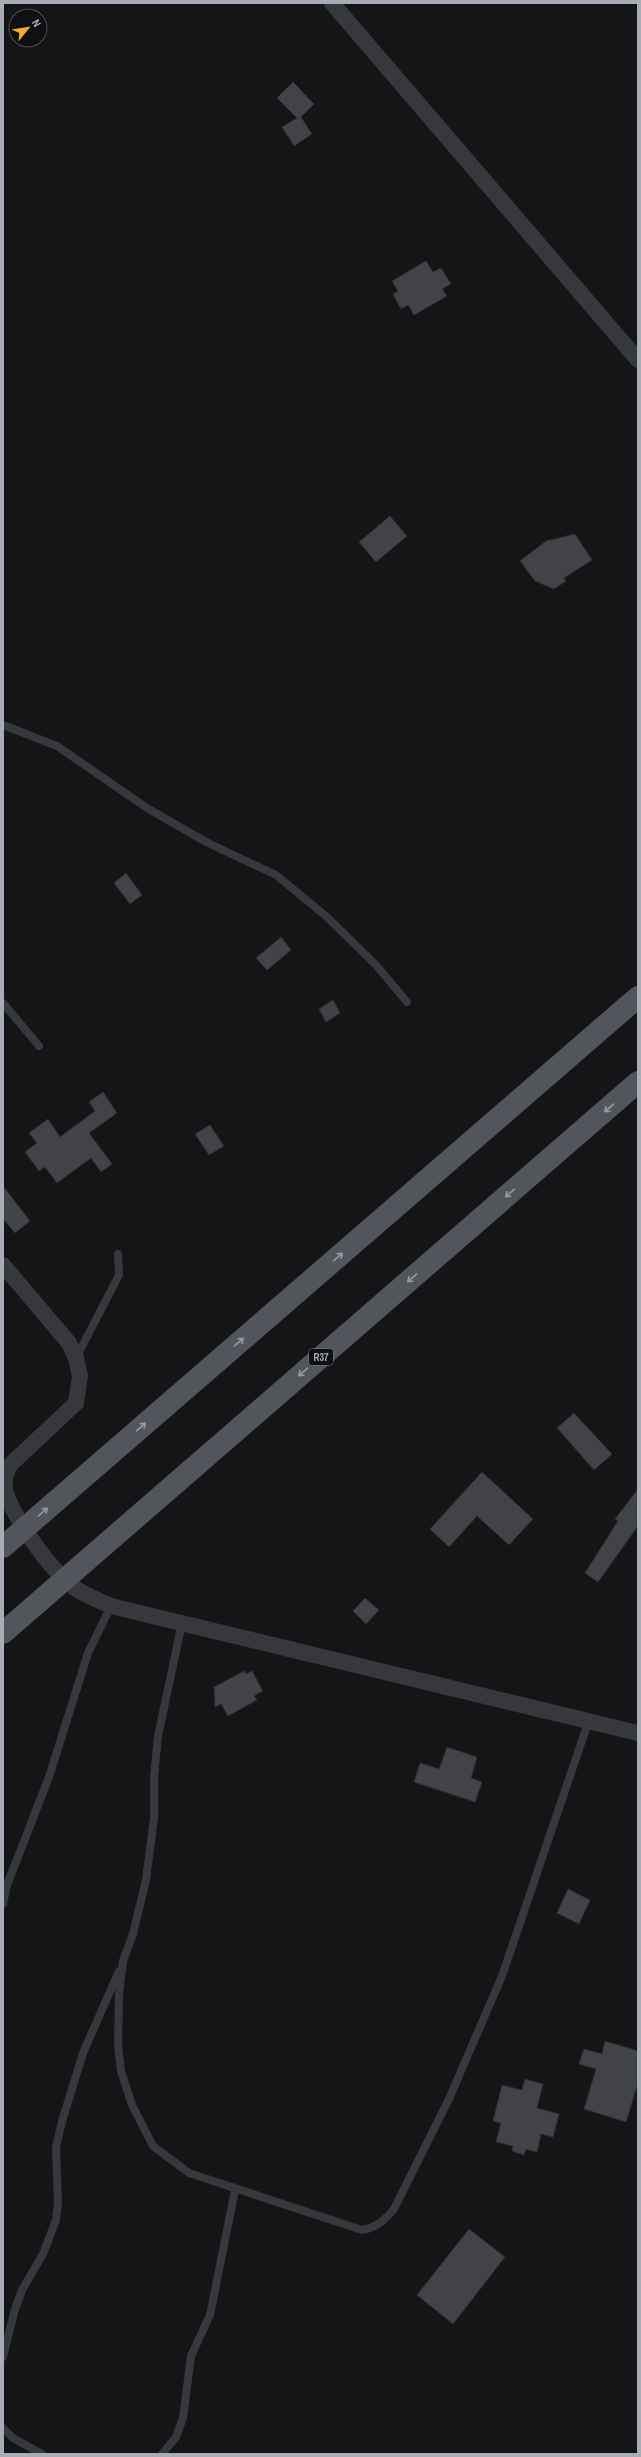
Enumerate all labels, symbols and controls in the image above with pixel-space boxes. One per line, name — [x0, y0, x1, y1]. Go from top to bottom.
north arrow — [8, 8, 48, 48]
text: N — [29, 17, 44, 29]
one-way arrow — [603, 1103, 614, 1112]
one-way arrow — [506, 1188, 516, 1197]
one-way arrow — [332, 1253, 342, 1262]
one-way arrow — [407, 1274, 417, 1283]
one-way arrow — [234, 1338, 245, 1347]
road number: R37 — [309, 1349, 333, 1365]
one-way arrow — [298, 1368, 309, 1377]
one-way arrow — [136, 1423, 147, 1432]
one-way arrow — [38, 1508, 48, 1517]

